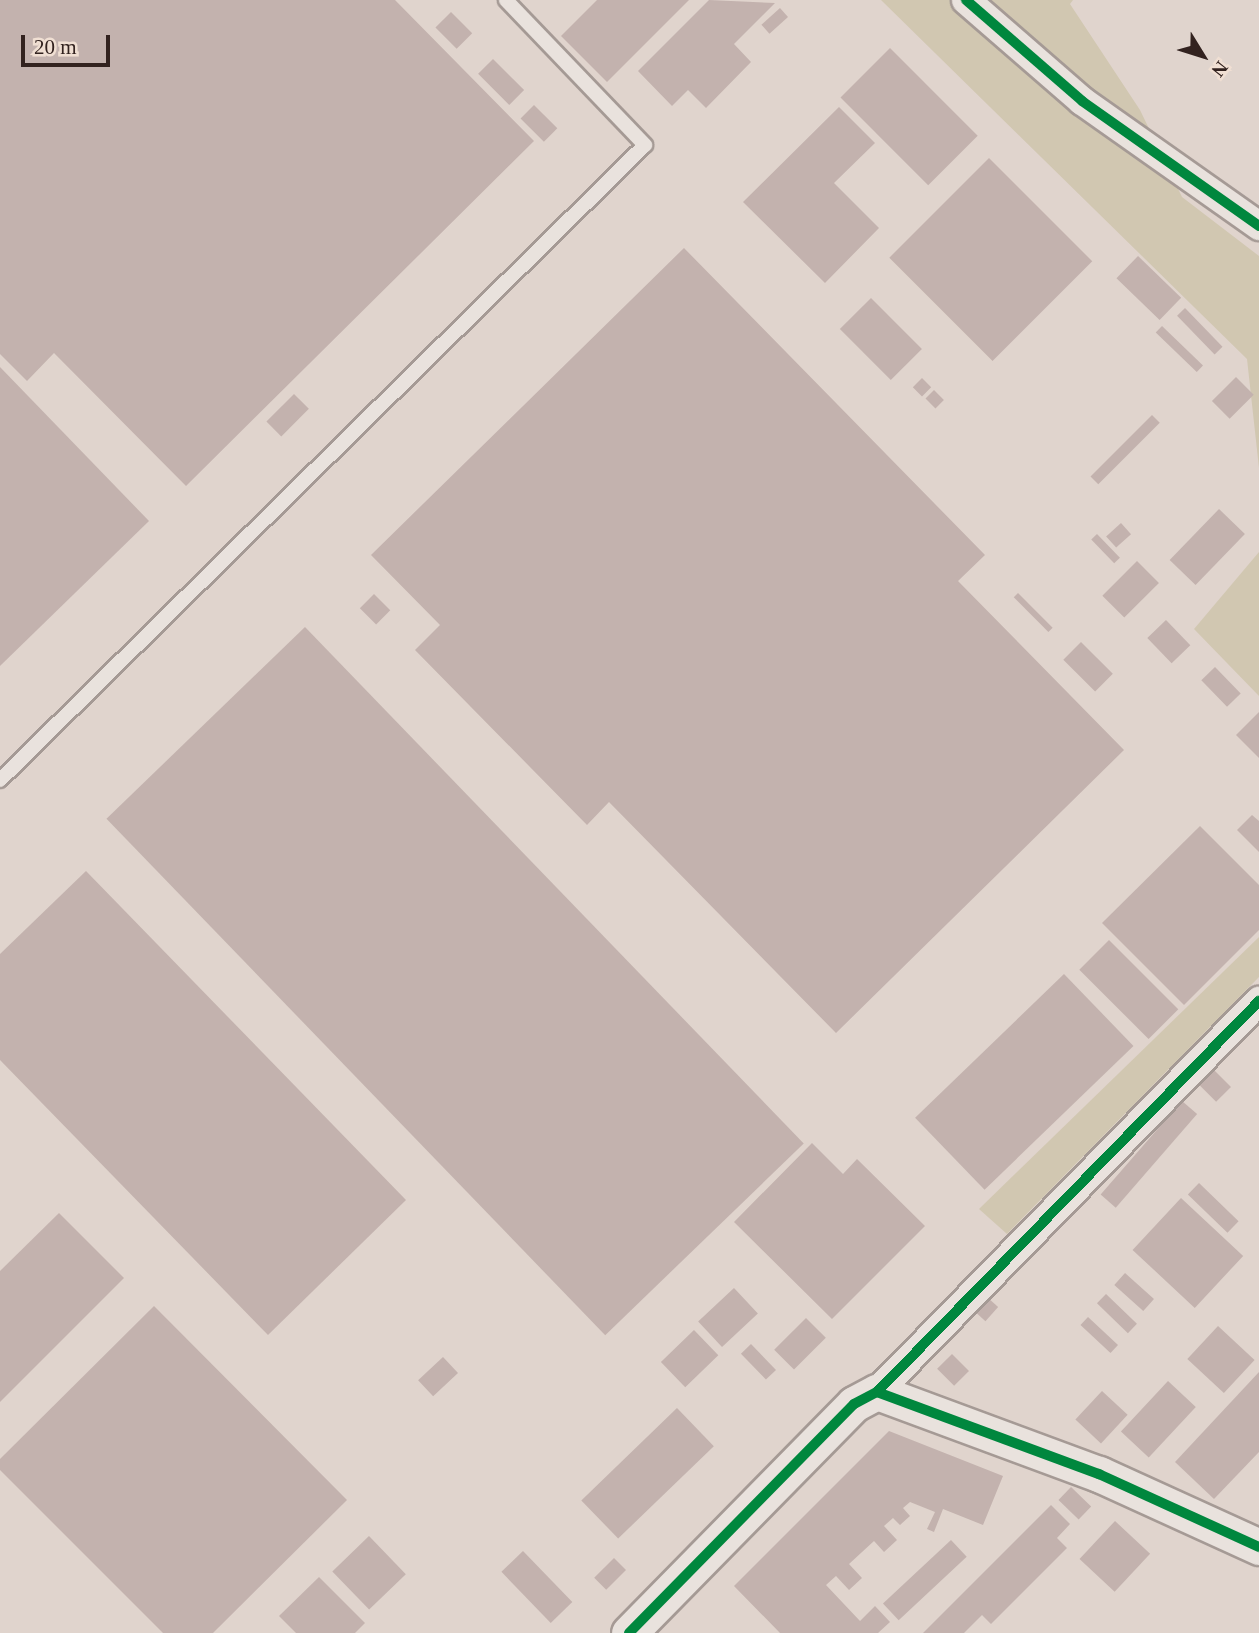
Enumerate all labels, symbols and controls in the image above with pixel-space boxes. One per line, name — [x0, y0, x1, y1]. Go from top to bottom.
scale bar — [24, 21, 114, 65]
north arrow — [1168, 21, 1238, 91]
text: 20 m — [34, 35, 77, 59]
text: N — [1207, 57, 1232, 81]

